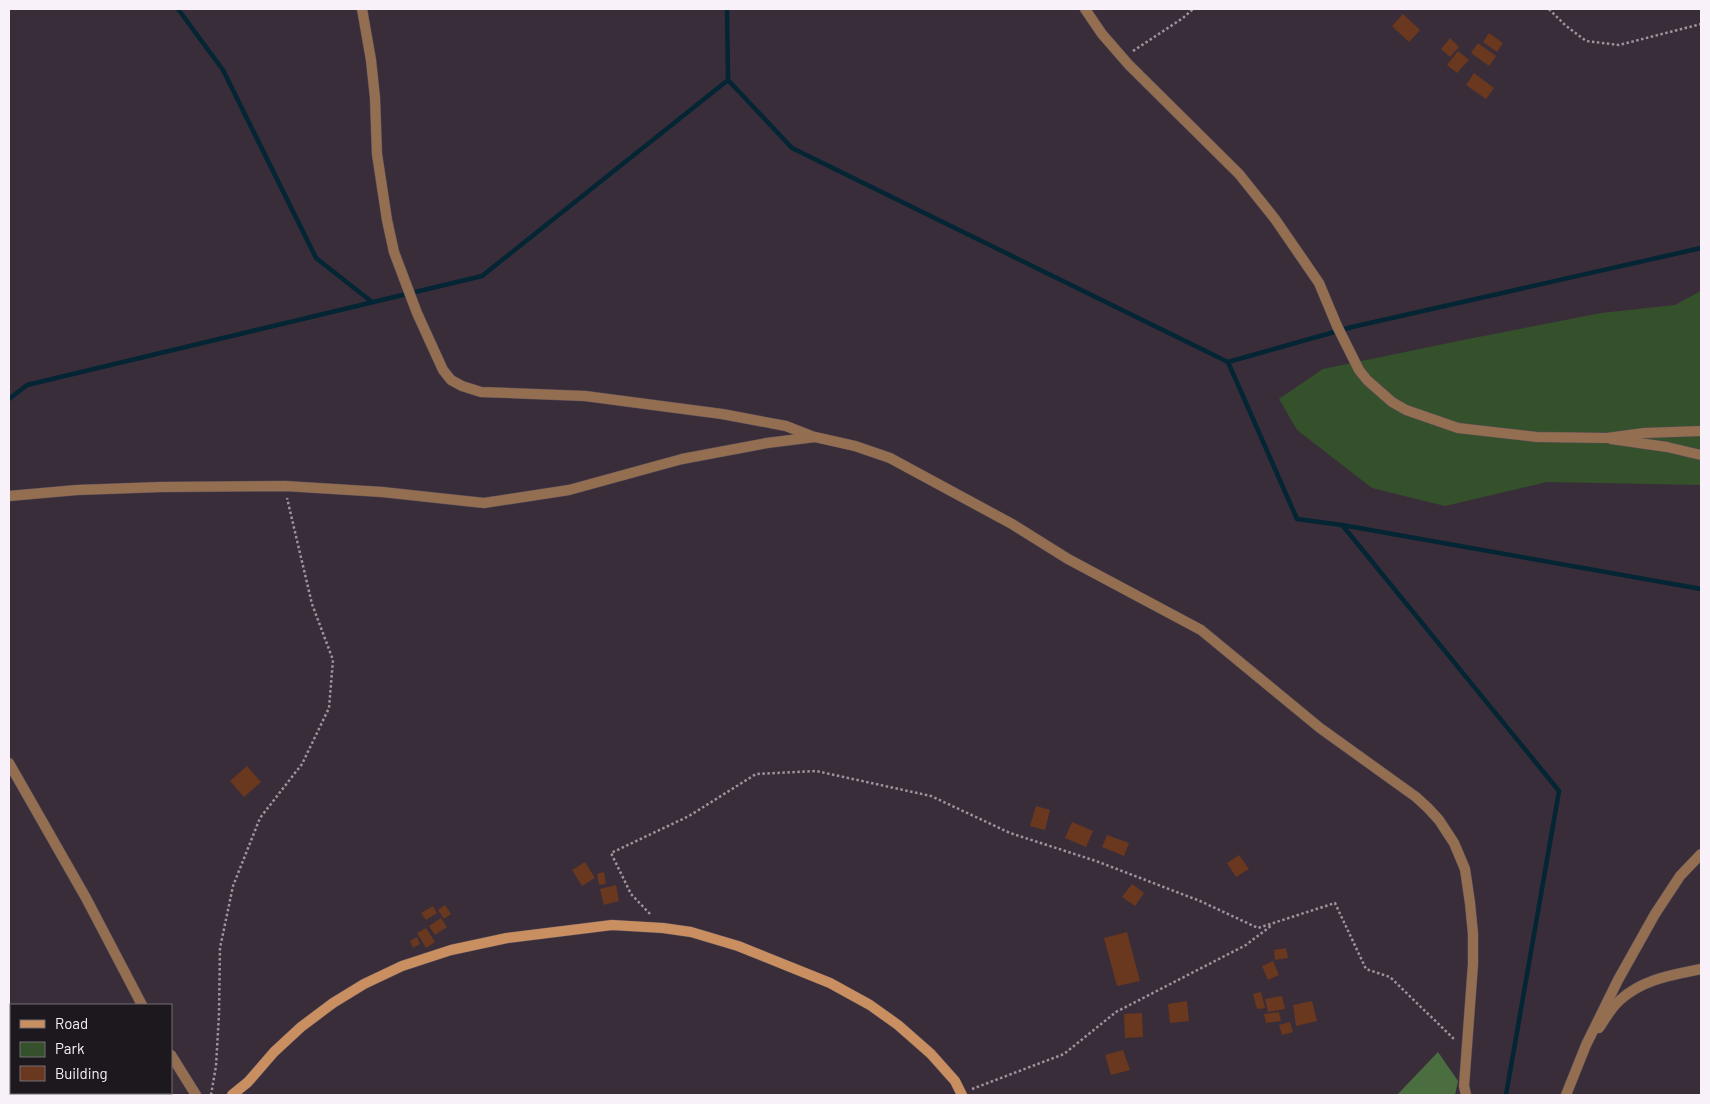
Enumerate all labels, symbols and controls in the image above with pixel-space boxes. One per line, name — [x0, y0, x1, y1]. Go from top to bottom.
legend — [10, 1004, 172, 1094]
text: Road — [55, 1014, 88, 1032]
text: Park — [55, 1039, 85, 1057]
text: Building — [55, 1064, 108, 1082]

